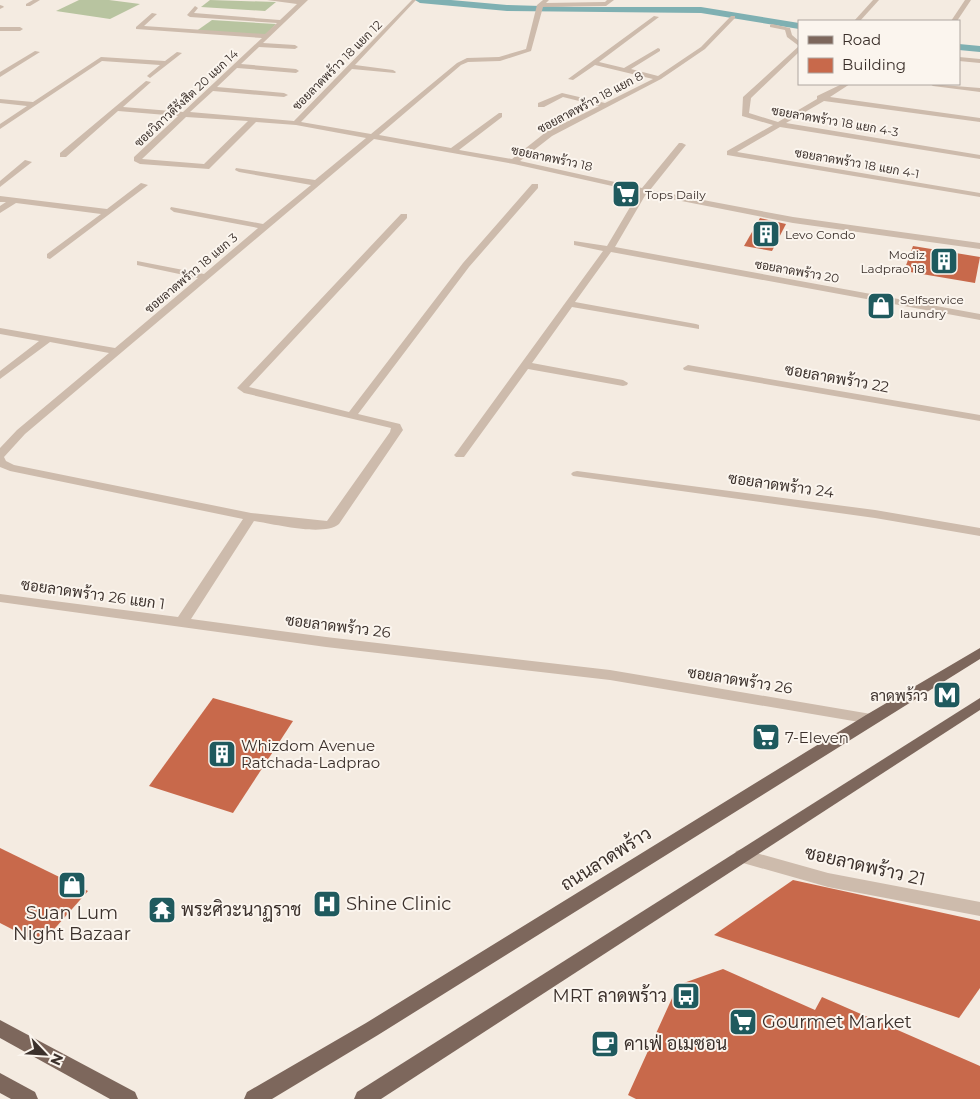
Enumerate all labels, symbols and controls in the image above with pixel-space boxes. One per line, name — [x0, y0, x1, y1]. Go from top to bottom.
street label: ซอยลาดพร้าว 18 แยก 12 — [289, 17, 385, 113]
legend — [798, 20, 960, 85]
text: Road — [842, 30, 881, 49]
street label: ซอยวิภาวดีรังสิต 20 แยก 14 — [131, 46, 241, 150]
text: Building — [842, 55, 906, 74]
street label: ซอยลาดพร้าว 18 แยก 8 — [535, 68, 646, 136]
street label: ซอยลาดพร้าว 18 แยก 4-3 — [770, 102, 900, 140]
street label: ซอยลาดพร้าว 18 — [510, 142, 594, 174]
street label: ซอยลาดพร้าว 18 แยก 4-1 — [793, 145, 921, 181]
supermarket icon: Tops Daily — [611, 179, 641, 209]
place label: Tops Daily — [645, 187, 706, 202]
building icon: Levo Condo — [751, 219, 781, 249]
place label: Levo Condo — [785, 227, 856, 242]
street label: ซอยลาดพร้าว 18 แยก 3 — [142, 230, 241, 316]
building icon: Modiz Ladprao 18 — [929, 246, 959, 276]
place label: Modiz Ladprao 18 — [861, 247, 925, 276]
street label: ซอยลาดพร้าว 20 — [754, 256, 840, 286]
shop icon: Selfservice laundry — [866, 291, 896, 321]
place label: Selfservice laundry — [900, 292, 964, 321]
street label: ซอยลาดพร้าว 22 — [783, 359, 891, 397]
street label: ซอยลาดพร้าว 24 — [727, 468, 835, 502]
street label: ซอยลาดพร้าว 26 แยก 1 — [20, 574, 166, 614]
street label: ซอยลาดพร้าว 26 — [284, 610, 392, 642]
street label: ซอยลาดพร้าว 26 — [686, 662, 794, 698]
metro station icon: ลาดพร้าว — [932, 680, 962, 710]
place label: ลาดพร้าว — [870, 686, 928, 705]
supermarket icon: 7-Eleven — [751, 722, 781, 752]
place label: 7-Eleven — [785, 728, 849, 747]
place label: Whizdom Avenue Ratchada-Ladprao — [241, 736, 380, 772]
building icon: Whizdom Avenue Ratchada-Ladprao — [207, 739, 237, 769]
street label: ถนนลาดพร้าว — [556, 822, 655, 896]
street label: ซอยลาดพร้าว 21 — [803, 840, 928, 891]
shop icon: Suan Lum Night Bazaar — [57, 870, 87, 900]
hospital icon: Shine Clinic — [312, 889, 342, 919]
place label: Shine Clinic — [346, 893, 451, 915]
temple icon: พระศิวะนาฏราช — [147, 895, 177, 925]
place label: พระศิวะนาฏราช — [181, 899, 302, 922]
place label: Suan Lum Night Bazaar — [13, 902, 131, 945]
bus stop icon: MRT ลาดพร้าว — [671, 981, 701, 1011]
place label: MRT ลาดพร้าว — [552, 984, 667, 1007]
supermarket icon: Gourmet Market — [728, 1007, 758, 1037]
place label: Gourmet Market — [762, 1011, 912, 1033]
north arrow — [20, 1029, 70, 1079]
cafe icon: คาเฟ่ อเมซอน — [590, 1029, 620, 1059]
place label: คาเฟ่ อเมซอน — [624, 1033, 727, 1055]
text: N — [46, 1051, 67, 1068]

